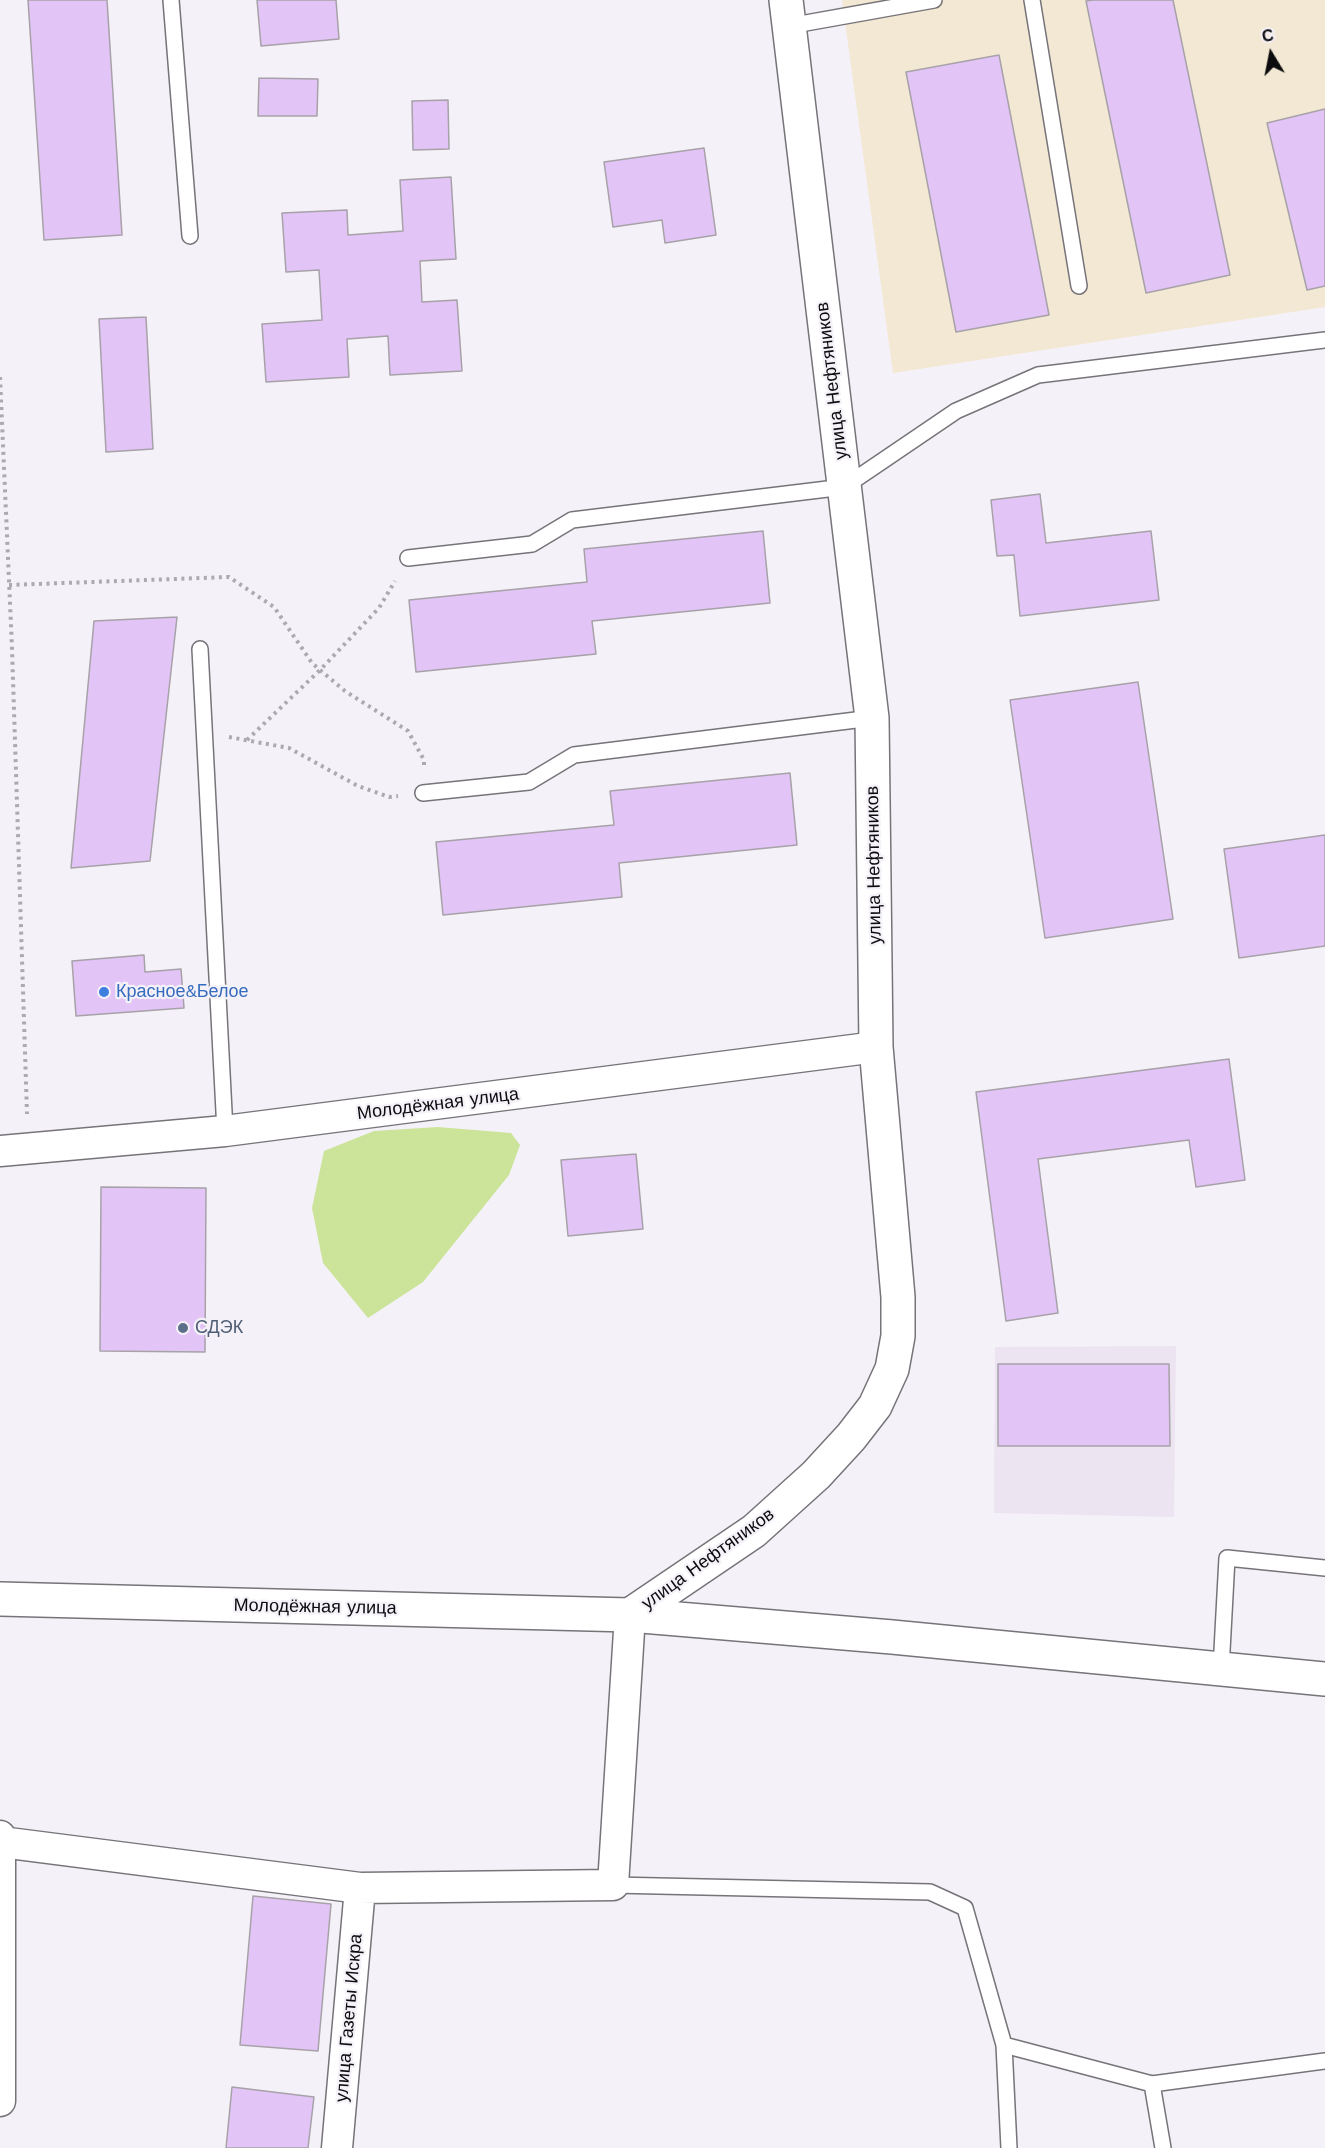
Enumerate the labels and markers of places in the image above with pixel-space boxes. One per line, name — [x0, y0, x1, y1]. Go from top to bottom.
place label: Красное&Белое — [116, 981, 249, 1003]
marker: Красное&Белое — [97, 985, 111, 999]
place label: СДЭК — [195, 1317, 243, 1339]
marker: СДЭК — [176, 1321, 190, 1335]

